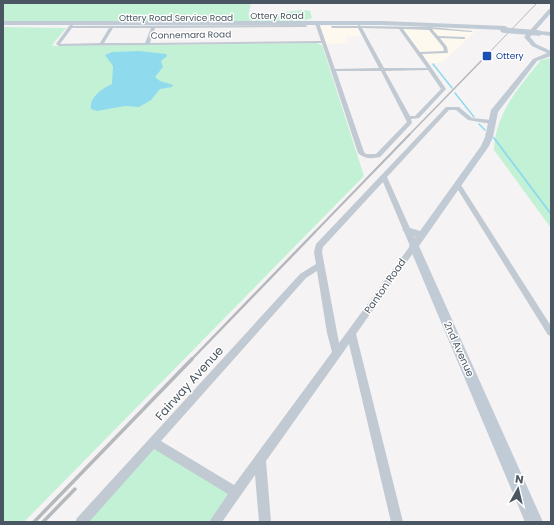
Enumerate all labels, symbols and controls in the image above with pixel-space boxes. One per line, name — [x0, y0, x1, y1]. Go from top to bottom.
street label: Ottery Road — [250, 10, 304, 22]
street label: Ottery Road Service Road — [119, 12, 233, 24]
street label: Connemara Road — [151, 28, 231, 42]
marker: Ottery — [481, 50, 493, 62]
place label: Ottery — [496, 50, 524, 62]
street label: Panton Road — [360, 255, 410, 317]
street label: 2nd Avenue — [440, 319, 478, 379]
street label: Fairway Avenue — [151, 342, 227, 424]
north arrow — [498, 469, 538, 509]
text: N — [514, 471, 525, 488]

